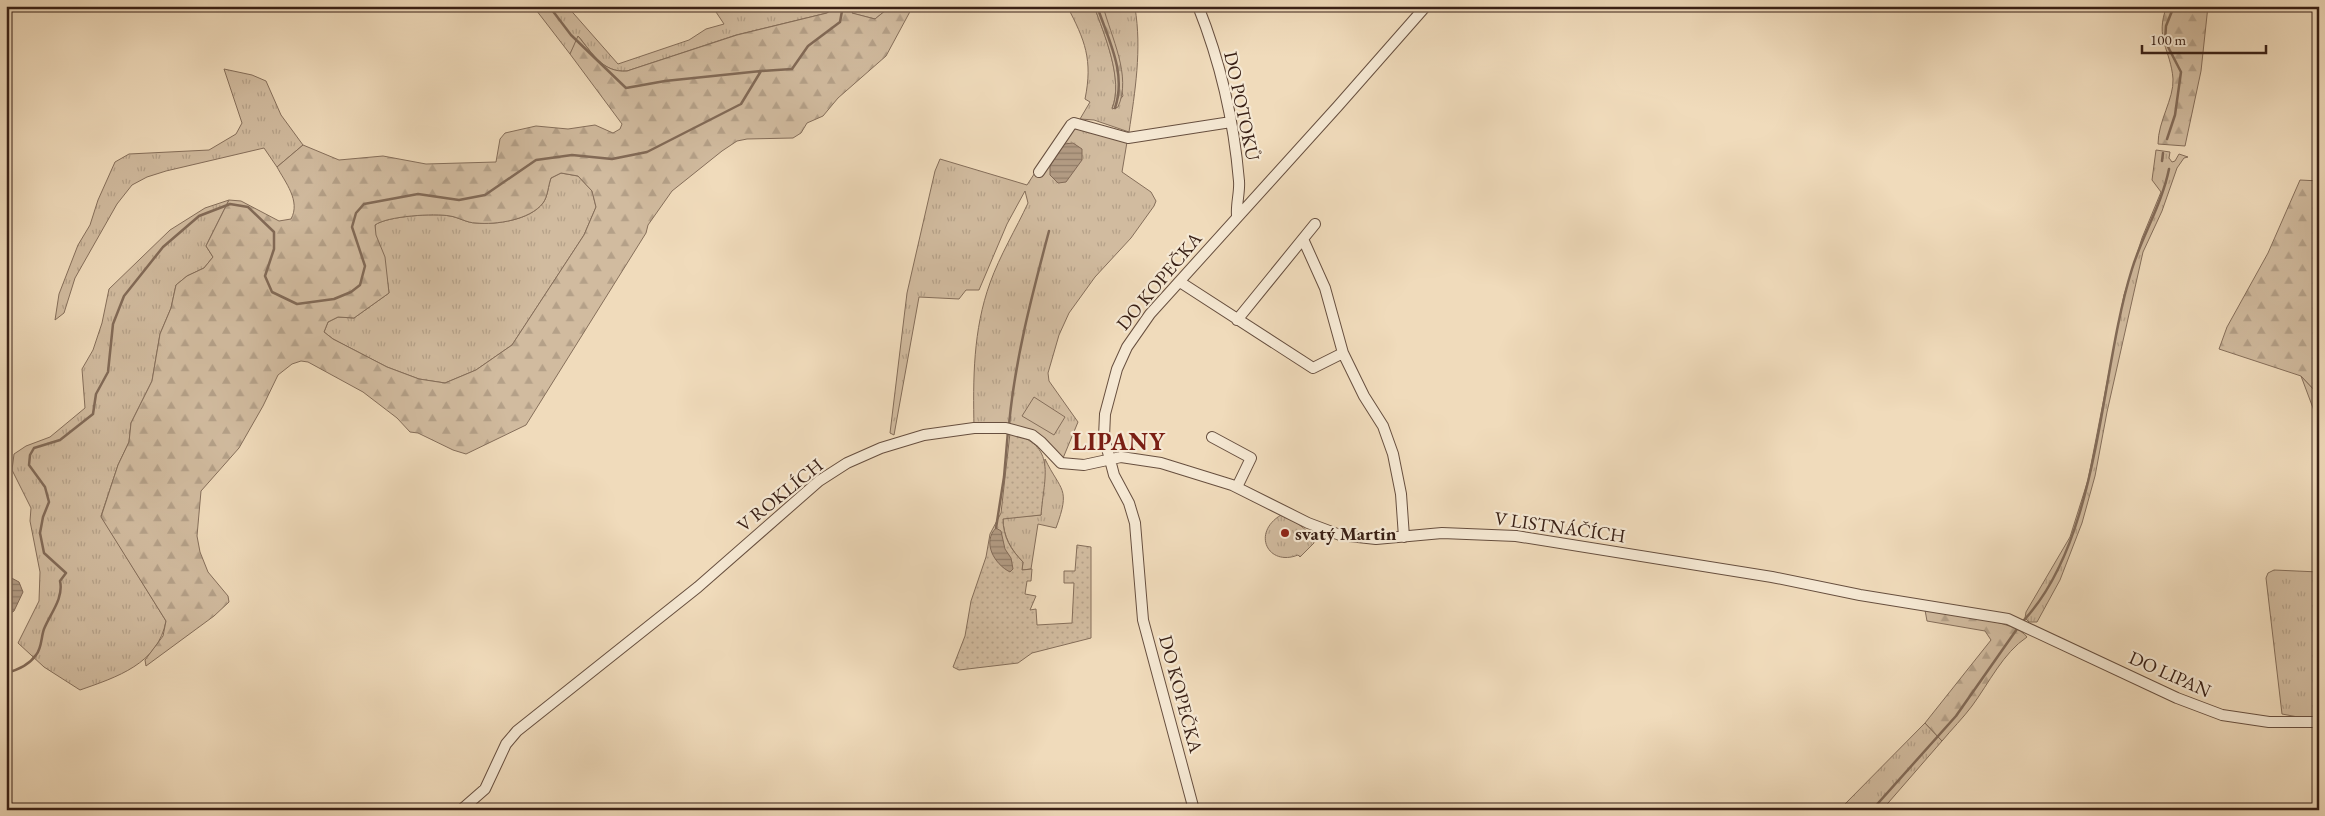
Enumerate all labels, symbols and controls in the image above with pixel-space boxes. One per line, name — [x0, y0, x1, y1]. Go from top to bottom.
scale bar — [2142, 22, 2266, 54]
text: 100 m — [2150, 30, 2187, 49]
street label: DO POTOKŮ — [1218, 49, 1266, 163]
street label: DO KOPEČKA — [1111, 226, 1208, 335]
district label: LIPANY — [1072, 426, 1166, 457]
street label: V ROKLÍCH — [732, 453, 828, 537]
street label: V LISTNÁČÍCH — [1493, 505, 1627, 549]
place label: svatý Martin — [1295, 521, 1397, 546]
marker: svatý Martin — [1279, 527, 1291, 539]
street label: DO KOPEČKA — [1153, 632, 1209, 756]
street label: DO LIPAN — [2125, 645, 2215, 703]

